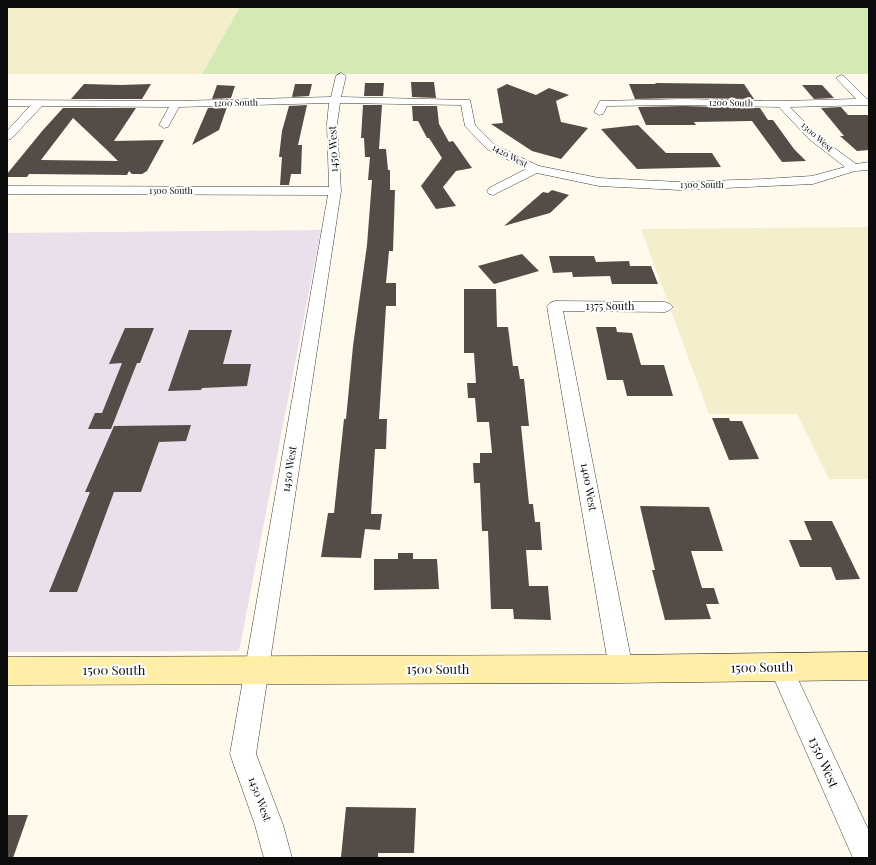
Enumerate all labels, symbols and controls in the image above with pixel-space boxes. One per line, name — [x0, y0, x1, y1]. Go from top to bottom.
street label: 1200 South — [214, 96, 259, 108]
street label: 1200 South — [709, 96, 754, 108]
street label: 1300 West — [799, 119, 837, 154]
street label: 1450 West — [324, 125, 341, 173]
street label: 1420 West — [491, 141, 531, 170]
street label: 1300 South — [680, 178, 725, 190]
street label: 1300 South — [149, 184, 194, 196]
street label: 1375 South — [585, 298, 635, 313]
street label: 1450 West — [277, 445, 300, 493]
street label: 1400 West — [578, 462, 601, 512]
street label: 1500 South — [730, 657, 794, 676]
street label: 1500 South — [407, 660, 470, 677]
street label: 1500 South — [83, 661, 146, 678]
street label: 1350 West — [806, 734, 843, 790]
street label: 1450 West — [245, 774, 276, 823]

